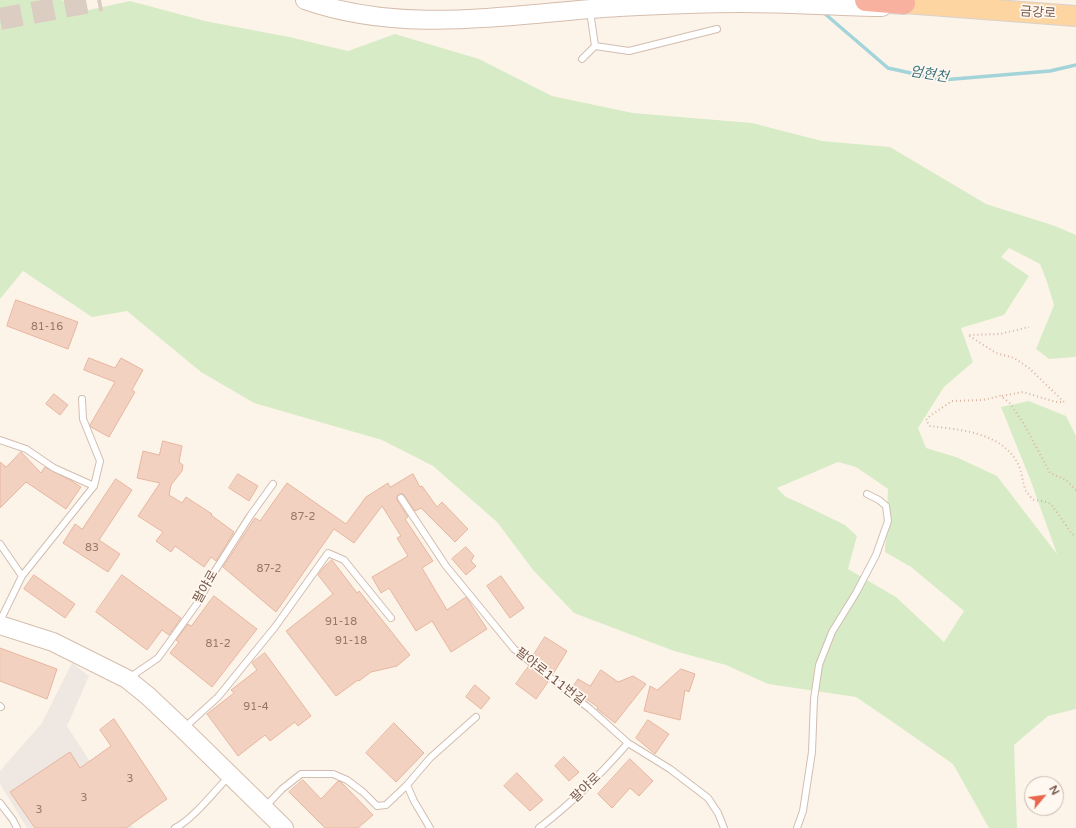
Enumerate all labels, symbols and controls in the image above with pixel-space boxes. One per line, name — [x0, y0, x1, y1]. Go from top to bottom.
street label: 금강로 — [1020, 4, 1056, 22]
water label: 엄현천 — [909, 64, 949, 86]
house number: 81-16 — [31, 320, 63, 334]
house number: 87-2 — [291, 510, 315, 524]
house number: 83 — [85, 541, 99, 555]
house number: 87-2 — [257, 562, 281, 576]
street label: 팔야로 — [190, 568, 222, 606]
house number: 91-18 — [325, 615, 357, 629]
house number: 91-18 — [335, 634, 367, 648]
house number: 81-2 — [205, 637, 231, 651]
street label: 팔야로111번길 — [512, 645, 588, 709]
house number: 91-4 — [243, 700, 269, 714]
street label: 팔야로 — [568, 770, 604, 806]
house number: 3 — [127, 772, 133, 786]
north arrow — [1024, 776, 1064, 816]
text: N — [1046, 783, 1062, 797]
house number: 3 — [81, 791, 87, 805]
house number: 3 — [36, 803, 42, 817]

